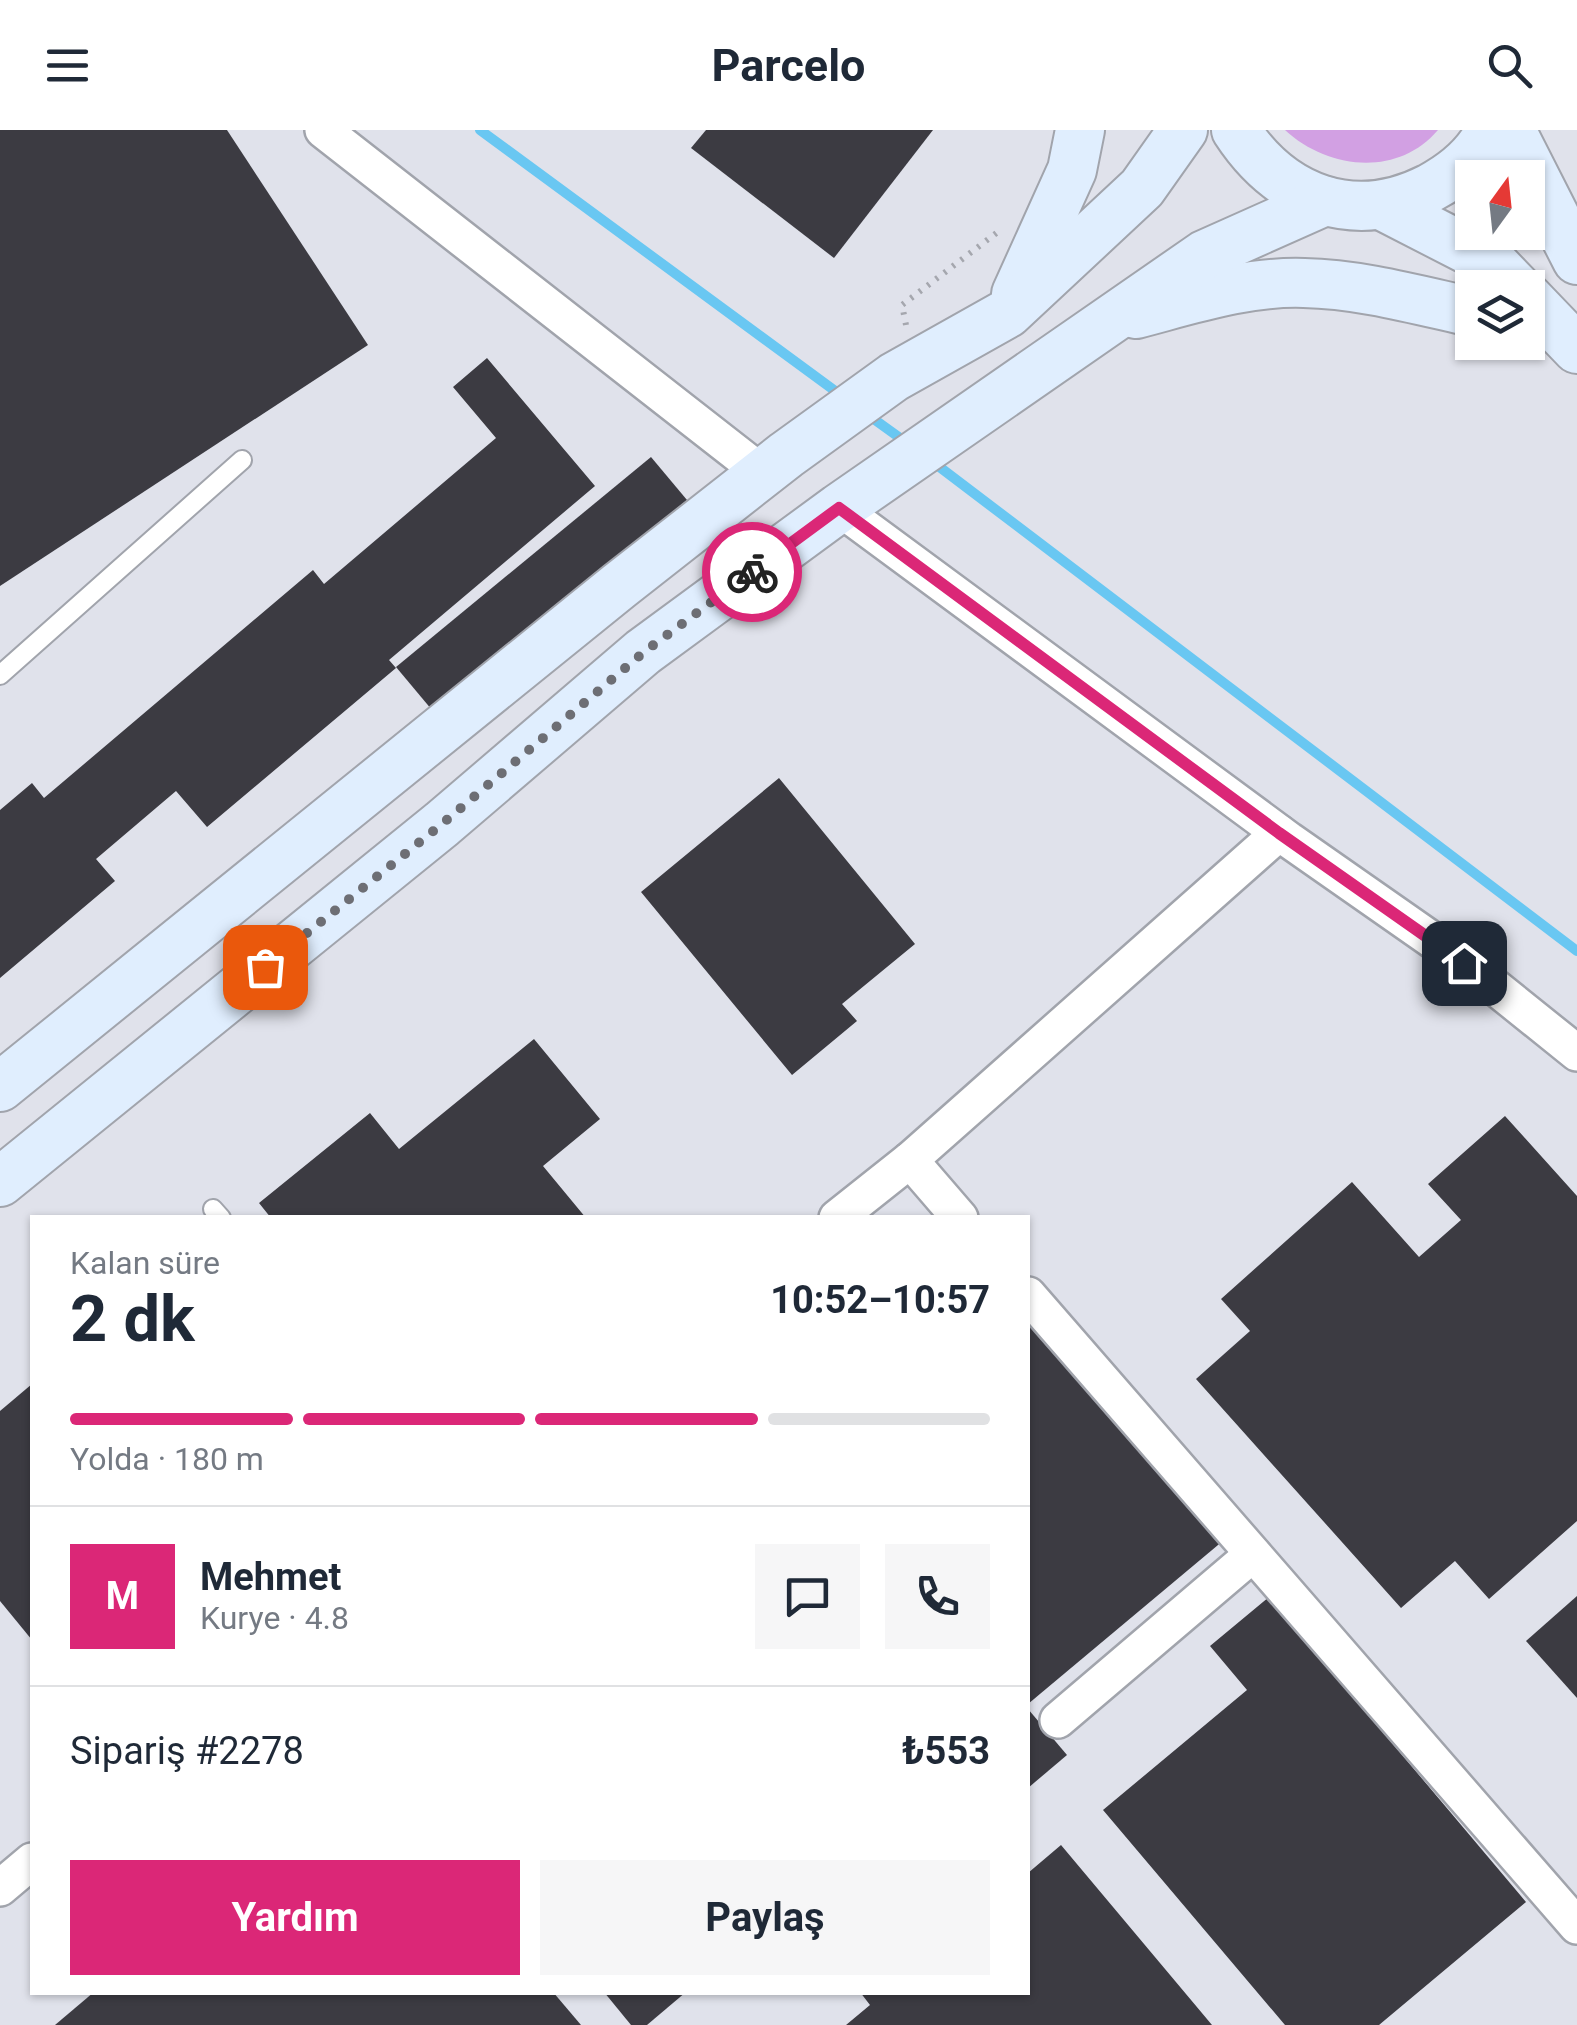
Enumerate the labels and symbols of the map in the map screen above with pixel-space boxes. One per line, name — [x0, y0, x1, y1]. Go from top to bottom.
north arrow — [1455, 160, 1545, 250]
courier — [702, 522, 802, 622]
pin — [1422, 921, 1507, 1006]
pin — [223, 925, 308, 1010]

